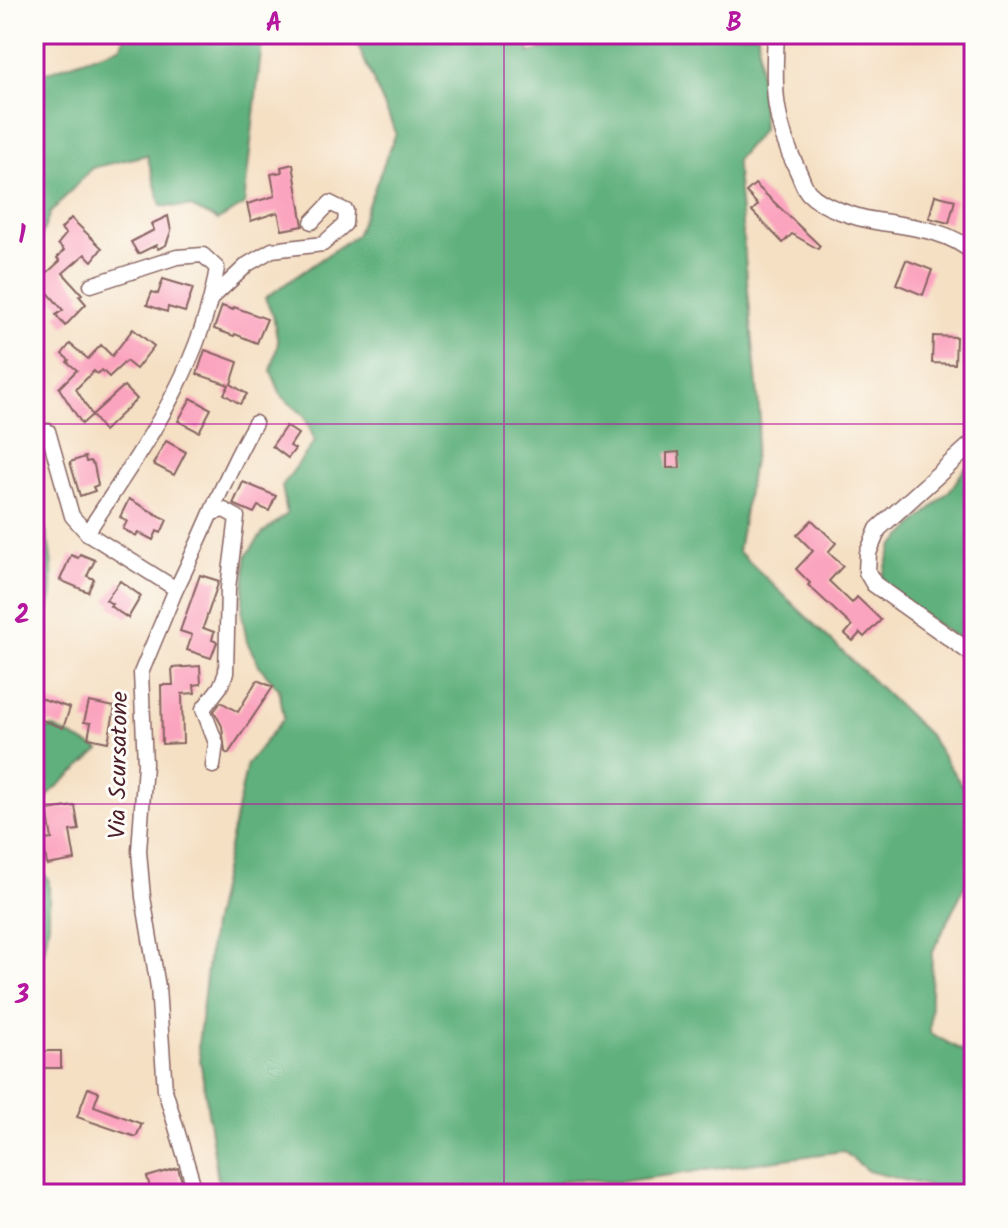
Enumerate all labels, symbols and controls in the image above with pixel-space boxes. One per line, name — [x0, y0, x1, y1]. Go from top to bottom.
text: A — [266, 3, 282, 45]
text: B — [726, 3, 742, 45]
text: 1 — [18, 215, 26, 257]
text: 2 — [14, 595, 30, 637]
street label: Via Scursatone — [99, 691, 140, 839]
text: 3 — [14, 975, 29, 1017]

